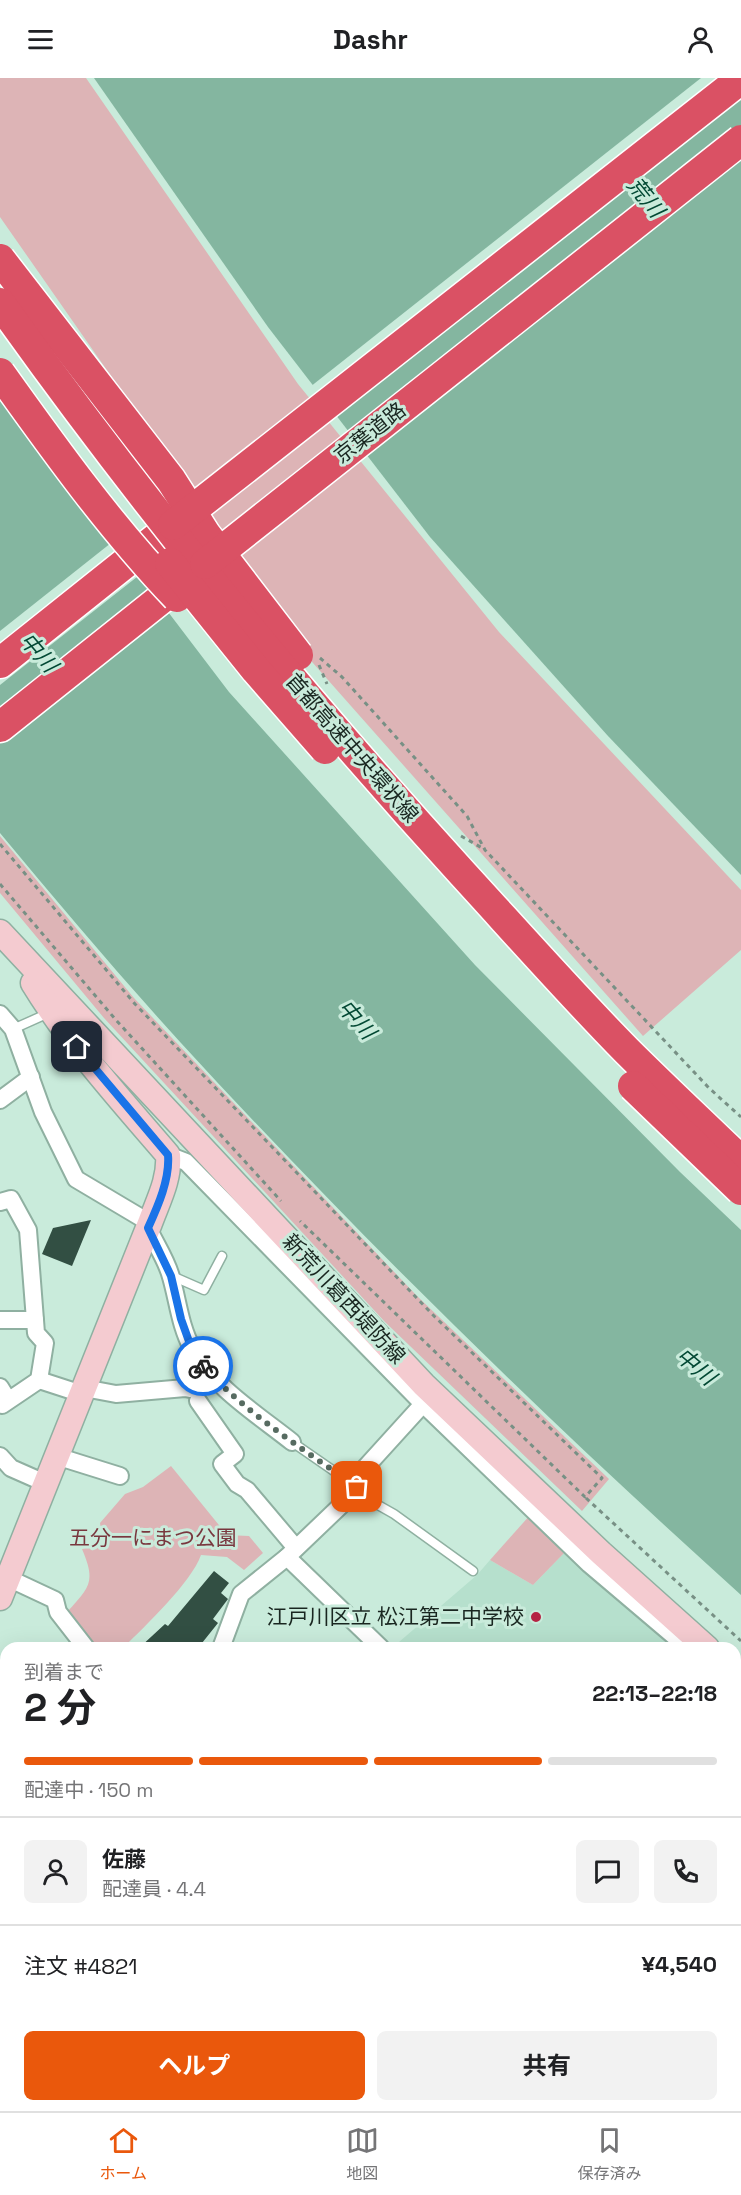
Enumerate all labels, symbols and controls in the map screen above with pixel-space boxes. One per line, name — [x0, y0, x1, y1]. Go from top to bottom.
text: Dashr — [333, 22, 408, 57]
icon: menu — [24, 23, 57, 56]
icon: person — [684, 23, 717, 56]
water label: 荒川 — [621, 171, 672, 224]
street label: 京葉道路 — [328, 396, 411, 469]
water label: 中川 — [14, 626, 65, 679]
street label: 首都高速中央環状線 — [280, 667, 425, 828]
water label: 中川 — [332, 993, 383, 1046]
pin — [51, 1021, 102, 1072]
icon: home — [60, 1030, 93, 1063]
street label: 新荒川葛西堤防線 — [277, 1228, 412, 1369]
courier — [173, 1336, 233, 1396]
water label: 中川 — [670, 1341, 723, 1392]
icon: bike — [187, 1350, 220, 1383]
pin — [331, 1461, 382, 1512]
icon: bag — [340, 1470, 373, 1503]
park label: 五分一にまつ公園 — [69, 1524, 237, 1551]
place label: 江戸川区立 松江第二中学校 — [267, 1603, 524, 1630]
marker: 江戸川区立 松江第二中学校 — [529, 1610, 543, 1624]
text: 到着まで — [24, 1659, 104, 1685]
text: 22:13–22:18 — [592, 1679, 717, 1707]
text: 2 分 — [24, 1683, 96, 1732]
text: 配達中 · 150 m — [24, 1777, 154, 1803]
button: person — [24, 1840, 87, 1903]
button: chat — [576, 1840, 639, 1903]
button: phone — [654, 1840, 717, 1903]
text: 佐藤 — [102, 1845, 146, 1873]
text: 配達員 · 4.4 — [102, 1876, 206, 1902]
text: ¥4,540 — [641, 1950, 717, 1978]
text: 注文 #4821 — [24, 1952, 137, 1980]
button: ヘルプ — [24, 2031, 365, 2100]
button: 共有 — [377, 2031, 717, 2100]
tab: ホーム — [99, 2124, 147, 2184]
tab: 地図 — [346, 2124, 379, 2184]
tab: 保存済み — [578, 2124, 642, 2184]

